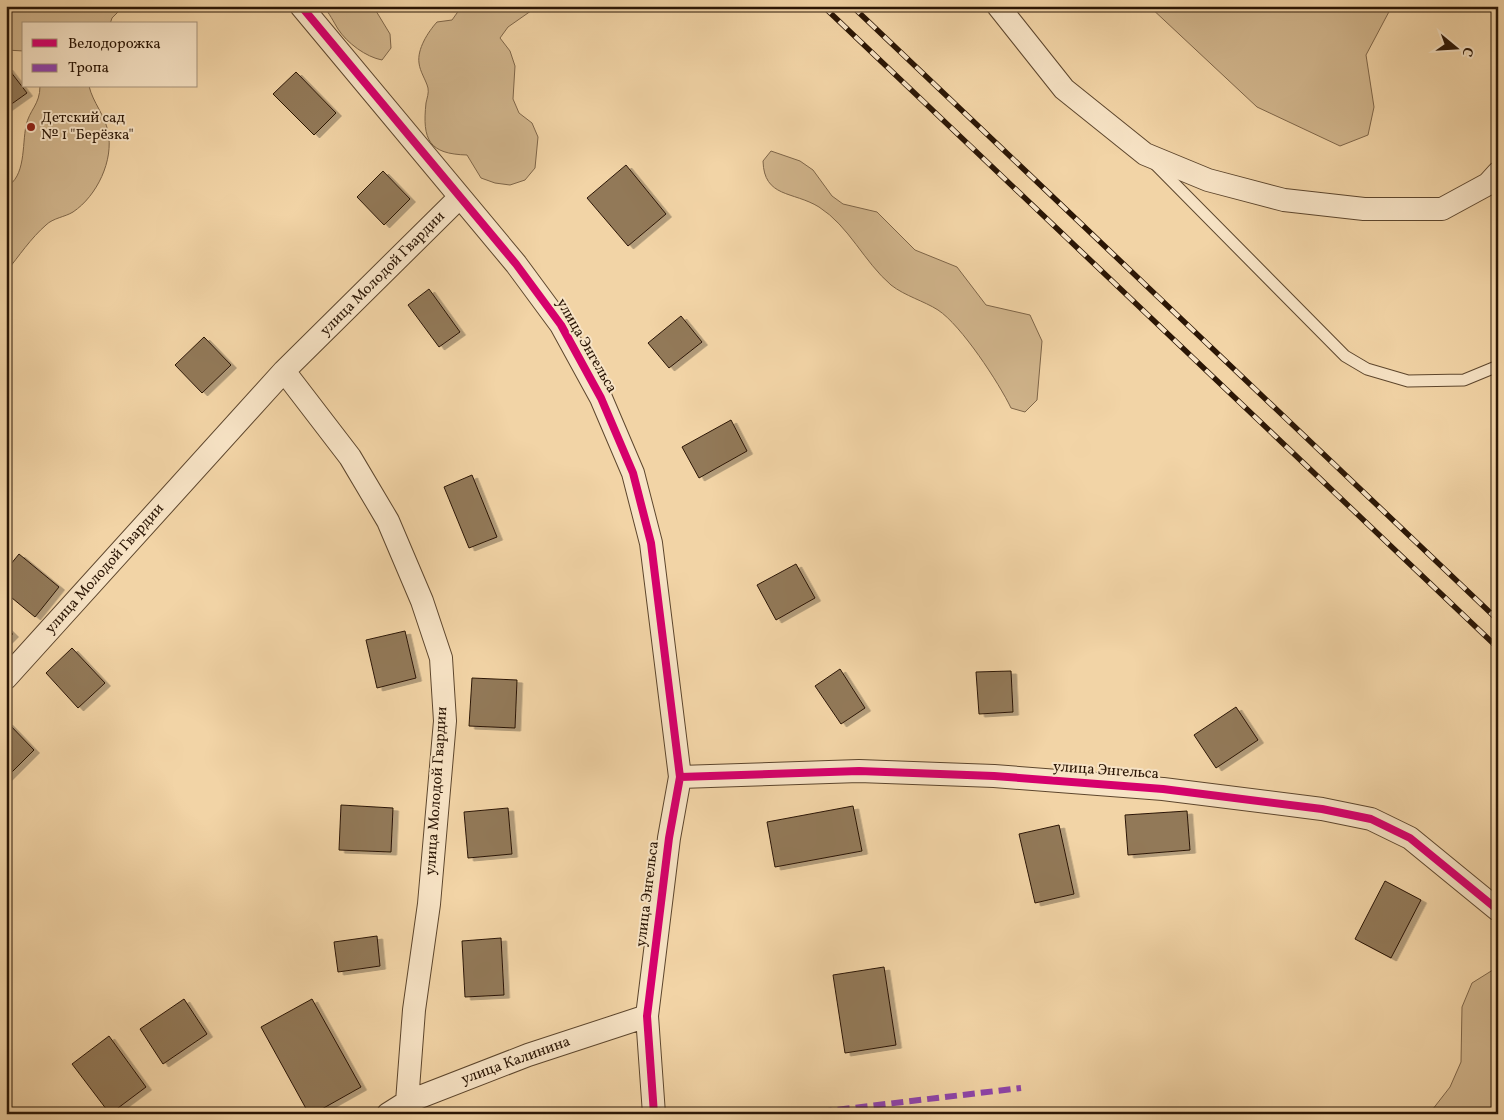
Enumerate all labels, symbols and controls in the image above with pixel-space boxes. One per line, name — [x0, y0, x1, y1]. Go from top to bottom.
legend — [22, 22, 198, 88]
north arrow — [1432, 22, 1482, 72]
text: Велодорожка — [68, 34, 161, 55]
text: С — [1457, 44, 1477, 59]
text: Тропа — [68, 58, 109, 79]
place label: Детский сад № 1 "Берёзка" — [41, 108, 134, 146]
marker: Детский сад № 1 "Берёзка" — [25, 121, 37, 133]
street label: улица Молодой Гвардии — [316, 207, 450, 341]
street label: улица Энгельса — [550, 295, 622, 397]
street label: улица Молодой Гвардии — [41, 499, 169, 639]
street label: улица Молодой Гвардии — [421, 706, 453, 876]
street label: улица Энгельса — [1052, 757, 1160, 785]
street label: улица Энгельса — [631, 840, 665, 948]
street label: улица Калинина — [459, 1032, 573, 1090]

